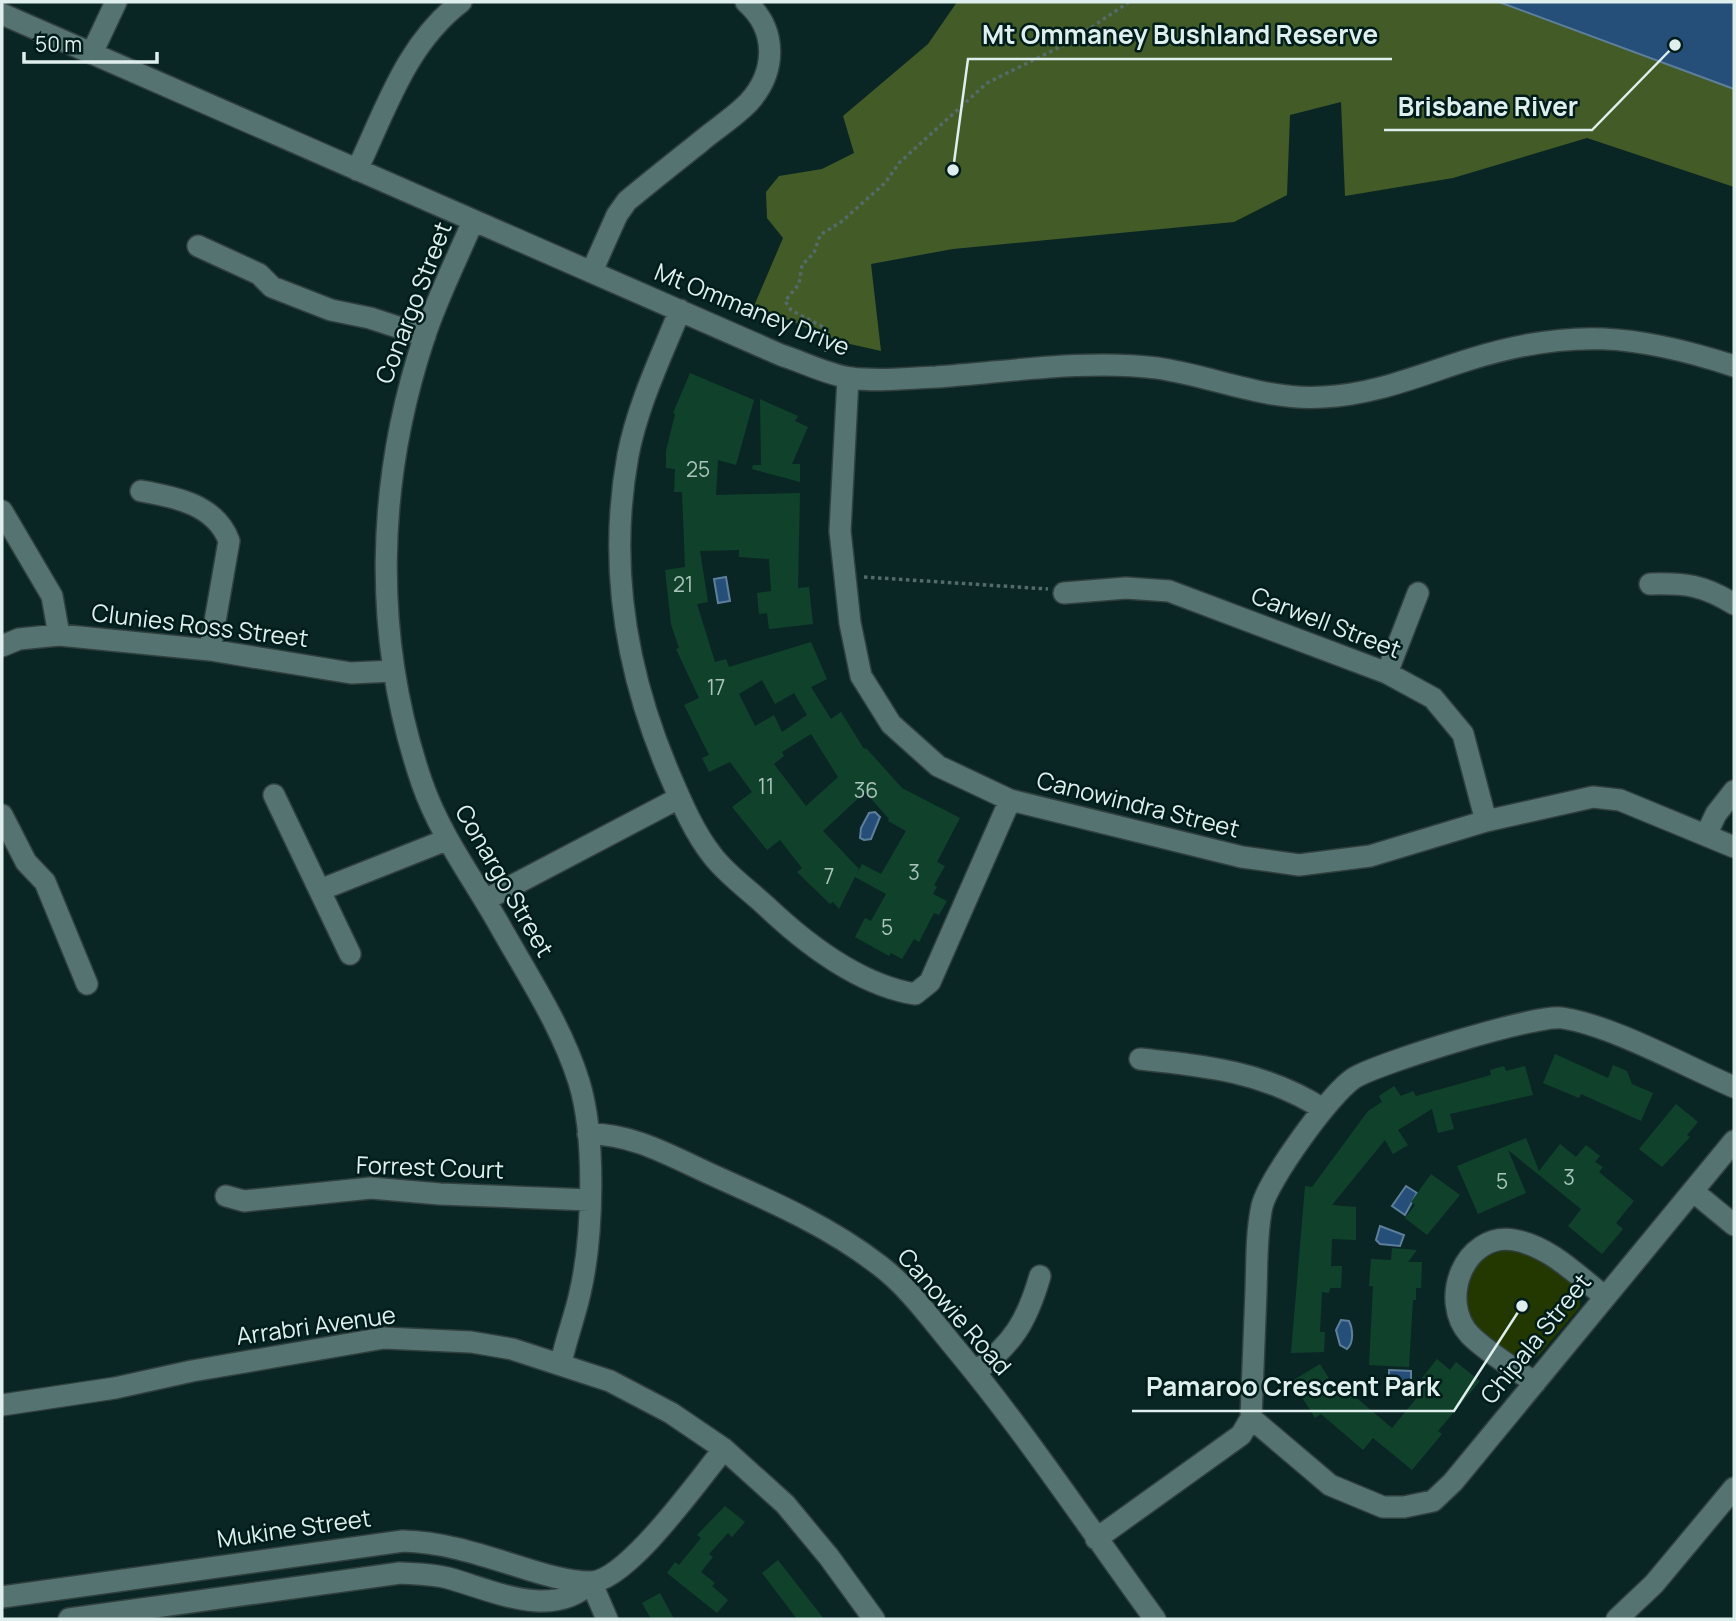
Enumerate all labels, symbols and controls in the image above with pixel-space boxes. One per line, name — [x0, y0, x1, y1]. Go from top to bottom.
callout: Mt Ommaney Bushland Reserve — [968, 12, 1392, 59]
text: Mt Ommaney Bushland Reserve — [982, 16, 1378, 52]
scale bar — [24, 21, 158, 65]
text: 50 m — [35, 30, 82, 58]
callout: Brisbane River — [1384, 83, 1592, 130]
text: Brisbane River — [1398, 88, 1578, 124]
street label: Conargo Street — [367, 217, 459, 388]
street label: Mt Ommaney Drive — [650, 254, 855, 363]
house number: 25 — [686, 455, 710, 483]
house number: 21 — [673, 570, 693, 598]
street label: Carwell Street — [1247, 578, 1406, 665]
street label: Clunies Ross Street — [90, 595, 310, 654]
house number: 17 — [707, 673, 725, 701]
street label: Canowindra Street — [1034, 762, 1243, 845]
house number: 11 — [758, 772, 774, 800]
house number: 36 — [854, 776, 878, 804]
street label: Conargo Street — [448, 798, 562, 962]
house number: 3 — [908, 858, 920, 886]
house number: 7 — [824, 862, 834, 890]
house number: 5 — [881, 913, 893, 941]
street label: Forrest Court — [356, 1147, 505, 1186]
house number: 3 — [1563, 1163, 1575, 1191]
house number: 5 — [1496, 1167, 1508, 1195]
street label: Canowie Road — [891, 1241, 1019, 1382]
street label: Chipala Street — [1472, 1266, 1598, 1410]
street label: Arrabri Avenue — [234, 1297, 398, 1352]
callout: Pamaroo Crescent Park — [1132, 1364, 1454, 1411]
text: Pamaroo Crescent Park — [1146, 1368, 1441, 1404]
street label: Mukine Street — [215, 1500, 373, 1555]

